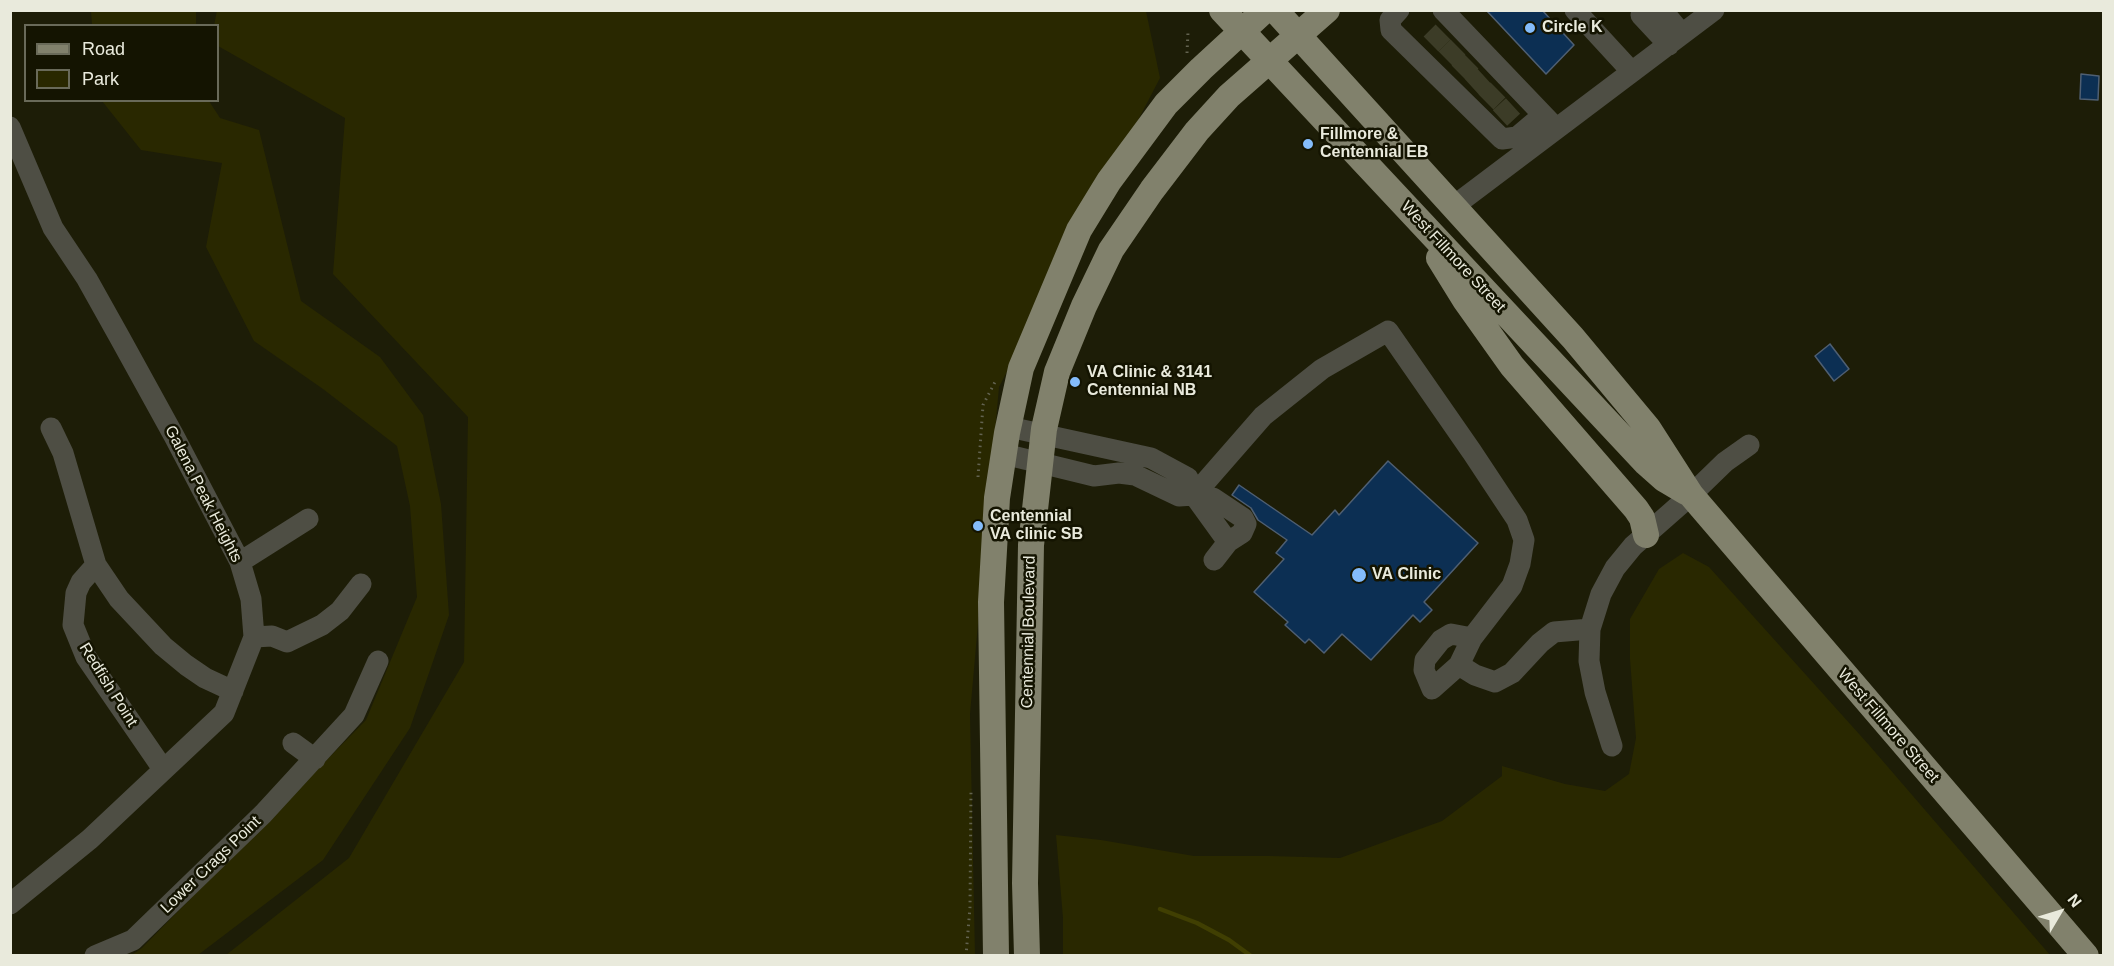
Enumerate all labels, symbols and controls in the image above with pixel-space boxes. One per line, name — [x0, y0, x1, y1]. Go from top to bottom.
place label: Circle K — [1542, 18, 1602, 38]
marker: Circle K — [1523, 21, 1537, 35]
legend — [24, 24, 219, 102]
text: Road — [82, 39, 125, 59]
text: Park — [82, 69, 119, 89]
place label: Fillmore & Centennial EB — [1320, 125, 1428, 163]
marker: Fillmore & Centennial EB — [1301, 137, 1315, 151]
street label: West Fillmore Street — [1397, 198, 1509, 316]
place label: VA Clinic & 3141 Centennial NB — [1087, 363, 1212, 401]
marker: VA Clinic & 3141 Centennial NB — [1068, 375, 1082, 389]
street label: Galena Peak Heights — [160, 422, 246, 566]
place label: Centennial VA clinic SB — [990, 507, 1083, 545]
marker: Centennial VA clinic SB — [971, 519, 985, 533]
street label: Centennial Boulevard — [1018, 555, 1040, 709]
place label: VA Clinic — [1372, 565, 1441, 585]
marker: VA Clinic — [1350, 566, 1368, 584]
street label: Redfish Point — [75, 640, 141, 730]
street label: West Fillmore Street — [1833, 665, 1943, 787]
street label: Lower Crags Point — [157, 812, 265, 918]
north arrow — [2030, 882, 2090, 942]
text: N — [2064, 891, 2085, 910]

